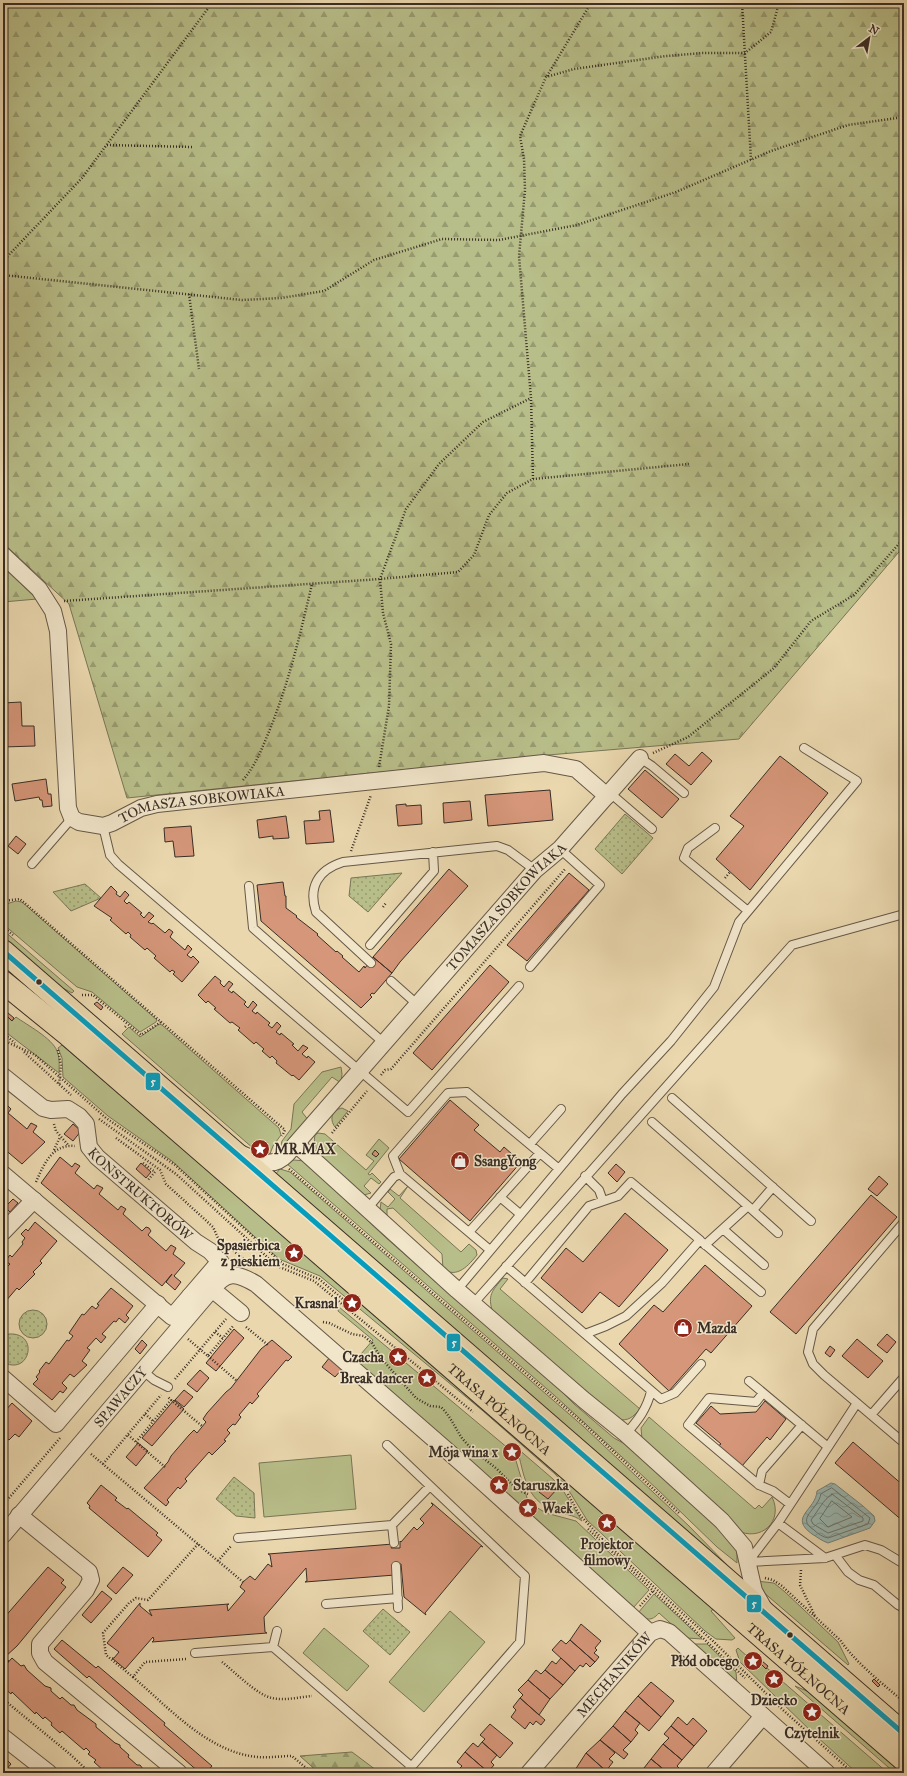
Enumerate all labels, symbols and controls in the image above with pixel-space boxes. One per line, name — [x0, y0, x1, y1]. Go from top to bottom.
north arrow — [849, 18, 889, 58]
text: N — [867, 22, 882, 38]
street label: TOMASZA SOBKOWIAKA — [115, 782, 286, 827]
street label: TOMASZA SOBKOWIAKA — [443, 839, 570, 974]
unlabelled marker — [34, 977, 44, 987]
line badge: 5 — [145, 1072, 161, 1091]
text: 5 — [150, 1075, 156, 1088]
place icon: MR.MAX — [249, 1138, 271, 1160]
place label: MR.MAX — [274, 1141, 336, 1158]
street label: KONSTRUKTORÓW — [84, 1144, 197, 1244]
shop icon: SsangYong — [449, 1150, 471, 1172]
place label: SsangYong — [474, 1153, 537, 1171]
place label: Spasierbica z pieskiem — [217, 1237, 281, 1271]
place icon: Spasierbica z pieskiem — [283, 1242, 305, 1264]
place icon: Krasnal — [341, 1292, 363, 1314]
place label: Krasnal — [295, 1295, 339, 1312]
shop icon: Mazda — [672, 1317, 694, 1339]
place label: Mazda — [697, 1320, 738, 1337]
line badge: 5 — [446, 1333, 461, 1352]
text: 5 — [451, 1336, 457, 1349]
place icon: Czacha — [387, 1346, 409, 1368]
place label: Czacha — [342, 1349, 385, 1366]
street label: TRASA PÓŁNOCNA — [444, 1360, 555, 1459]
street label: SPAWACZY — [90, 1363, 151, 1431]
place icon: Break dancer — [416, 1367, 438, 1389]
place label: Break dancer — [340, 1370, 414, 1387]
place icon: Möja wina x — [501, 1441, 523, 1463]
place label: Möja wina x — [428, 1444, 499, 1462]
place icon: Staruszka — [488, 1474, 510, 1496]
place label: Staruszka — [513, 1477, 570, 1494]
place icon: Waek — [517, 1497, 539, 1519]
place label: Waek — [542, 1500, 573, 1517]
place icon: Projektor filmowy — [596, 1512, 618, 1534]
place label: Projektor filmowy — [580, 1536, 634, 1570]
line badge: 5 — [746, 1594, 762, 1613]
text: 5 — [751, 1597, 757, 1610]
street label: TRASA PÓŁNOCNA — [743, 1619, 854, 1719]
street label: MECHANIKÓW — [573, 1628, 656, 1721]
unlabelled marker — [785, 1630, 795, 1640]
place icon: Płód obcego — [742, 1650, 764, 1672]
place label: Płód obcego — [671, 1653, 739, 1671]
place icon: Dziecko — [763, 1668, 785, 1690]
place label: Dziecko — [751, 1692, 797, 1709]
place icon: Czytelnik — [801, 1701, 823, 1723]
place label: Czytelnik — [784, 1725, 840, 1743]

